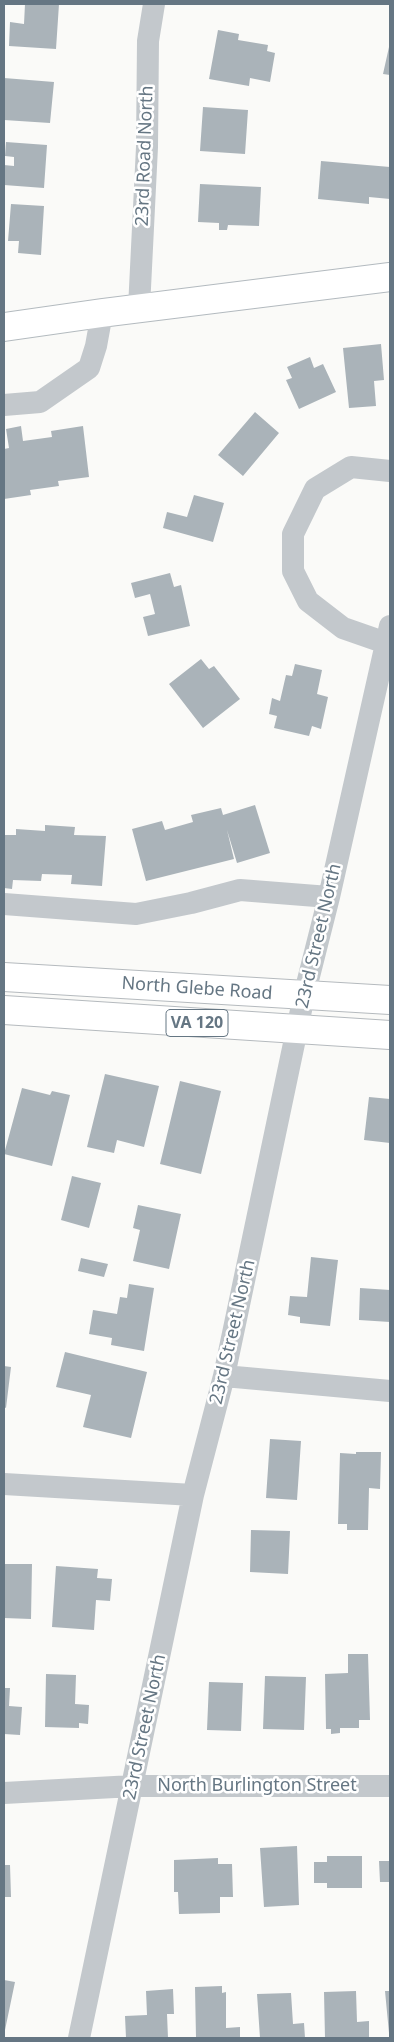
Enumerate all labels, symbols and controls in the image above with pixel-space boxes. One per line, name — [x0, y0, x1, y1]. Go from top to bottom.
street label: 23rd Road North — [132, 85, 158, 227]
street label: 23rd Street North — [292, 861, 346, 1011]
street label: North Glebe Road — [121, 973, 273, 1005]
road number: VA 120 — [166, 1010, 228, 1036]
street label: 23rd Street North — [206, 1257, 260, 1407]
street label: 23rd Street North — [119, 1652, 171, 1802]
street label: North Burlington Street — [157, 1775, 357, 1797]

